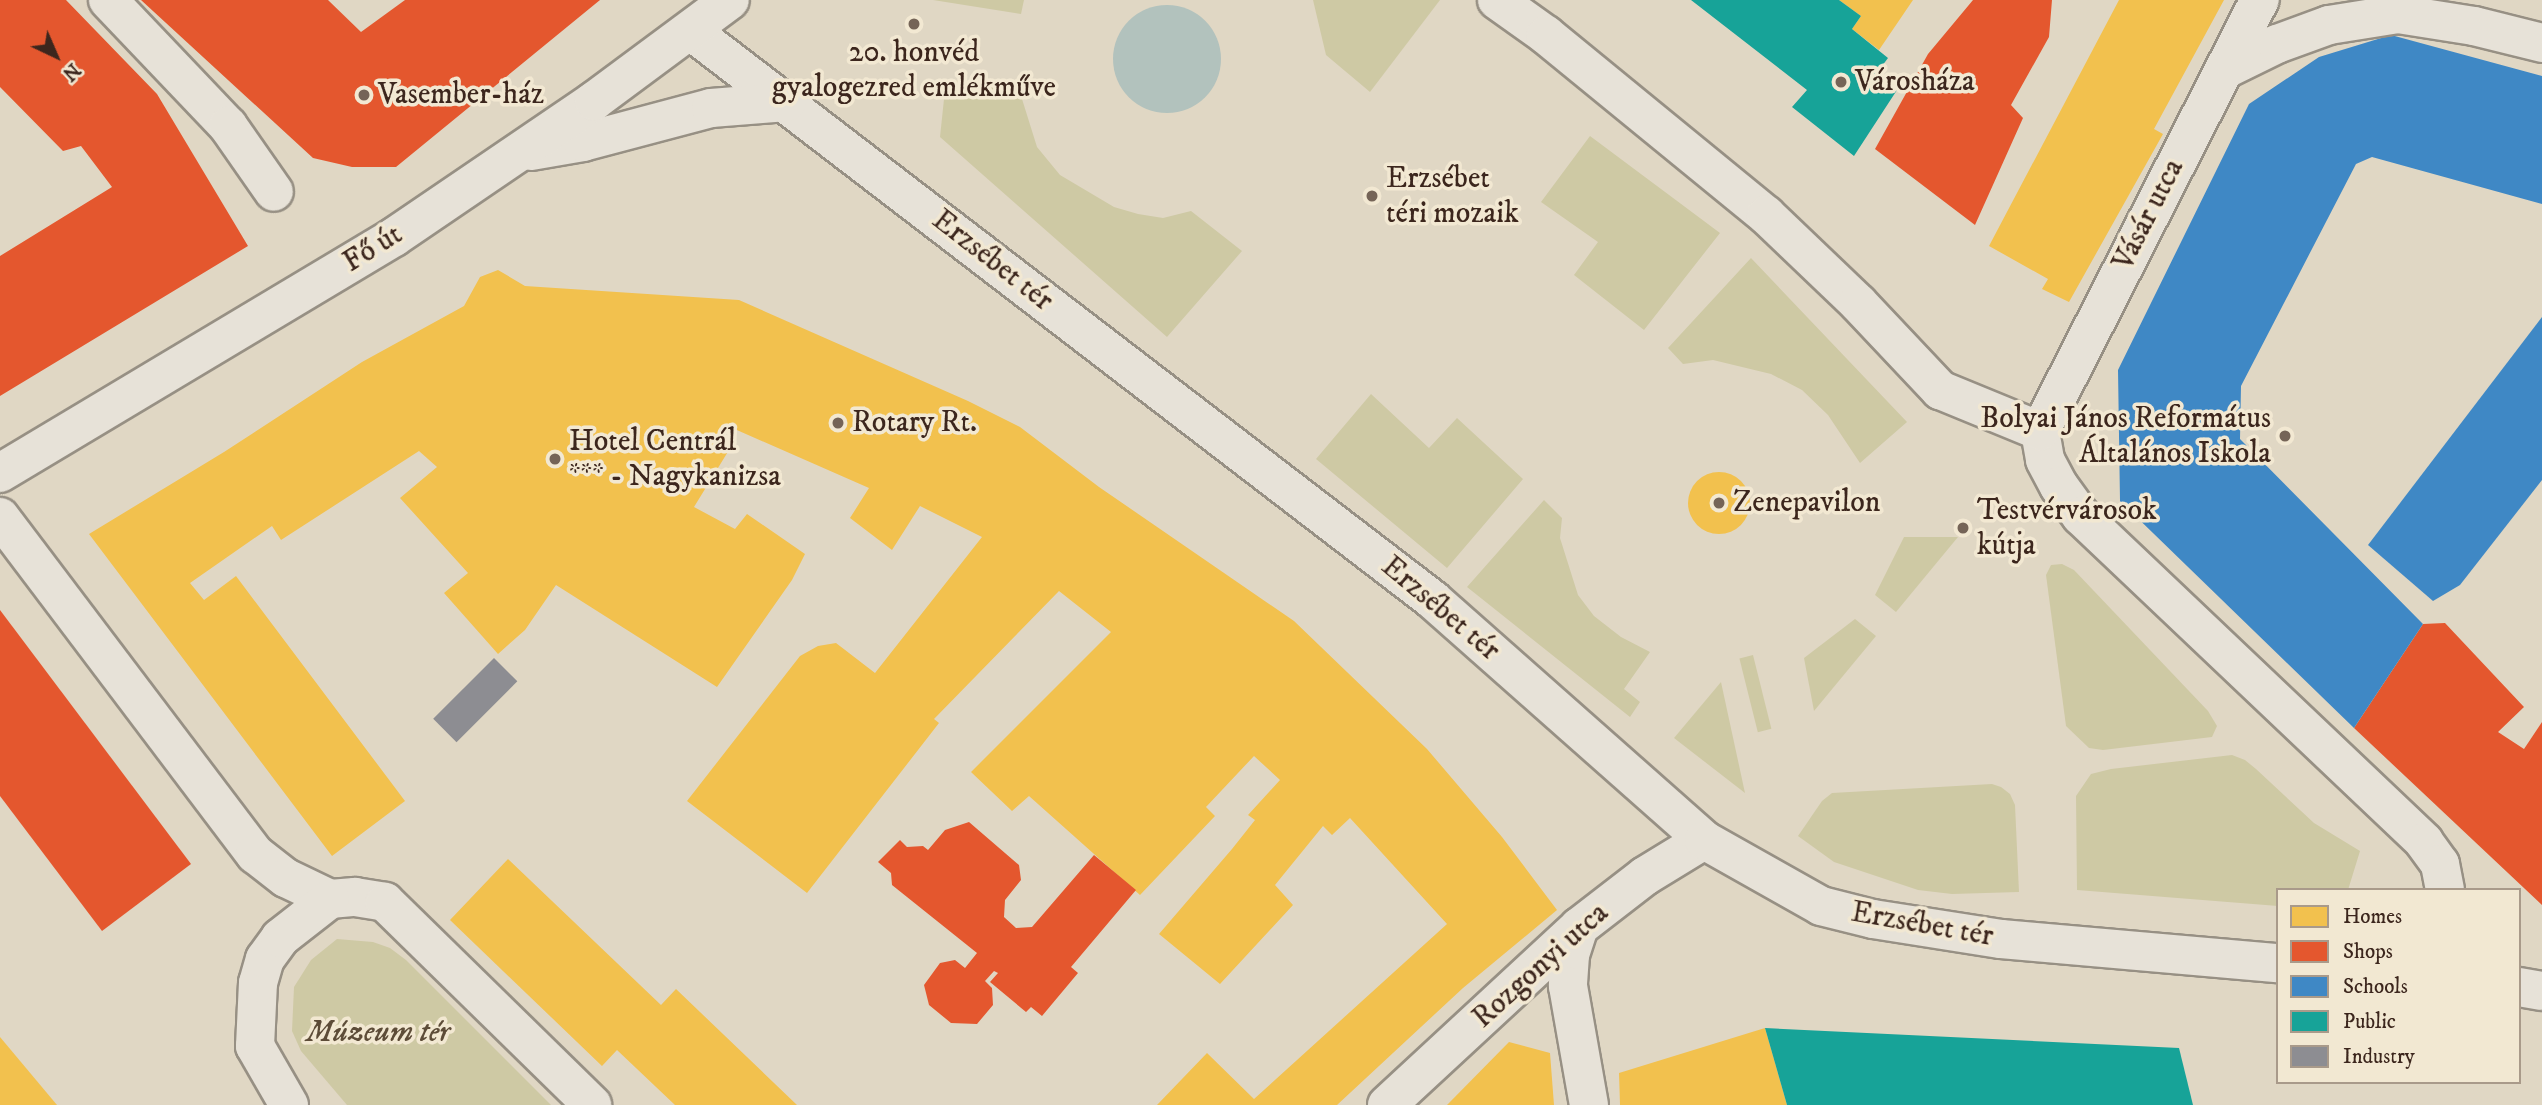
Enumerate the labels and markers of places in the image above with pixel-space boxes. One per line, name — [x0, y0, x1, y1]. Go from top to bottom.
marker: 20. honvéd gyalogezred emlékműve — [906, 16, 922, 32]
place label: 20. honvéd gyalogezred emlékműve — [772, 35, 1056, 105]
place label: Városháza — [1855, 64, 1975, 100]
marker: Városháza — [1833, 74, 1849, 90]
place label: Vasember-ház — [378, 77, 544, 113]
marker: Vasember-ház — [356, 87, 372, 103]
place label: Erzsébet téri mozaik — [1386, 161, 1519, 232]
marker: Erzsébet téri mozaik — [1364, 188, 1380, 204]
place label: Bolyai János Református Általános Iskola — [1980, 401, 2271, 471]
place label: Rotary Rt. — [852, 405, 977, 441]
marker: Rotary Rt. — [830, 415, 846, 431]
place label: Hotel Centrál *** - Nagykanizsa — [569, 424, 781, 494]
marker: Bolyai János Református Általános Iskola — [2277, 428, 2293, 444]
marker: Hotel Centrál *** - Nagykanizsa — [547, 451, 563, 467]
place label: Zenepavilon — [1733, 485, 1881, 521]
place label: Testvérvárosok kútja — [1977, 493, 2157, 564]
marker: Zenepavilon — [1711, 495, 1727, 511]
marker: Testvérvárosok kútja — [1955, 520, 1971, 536]

